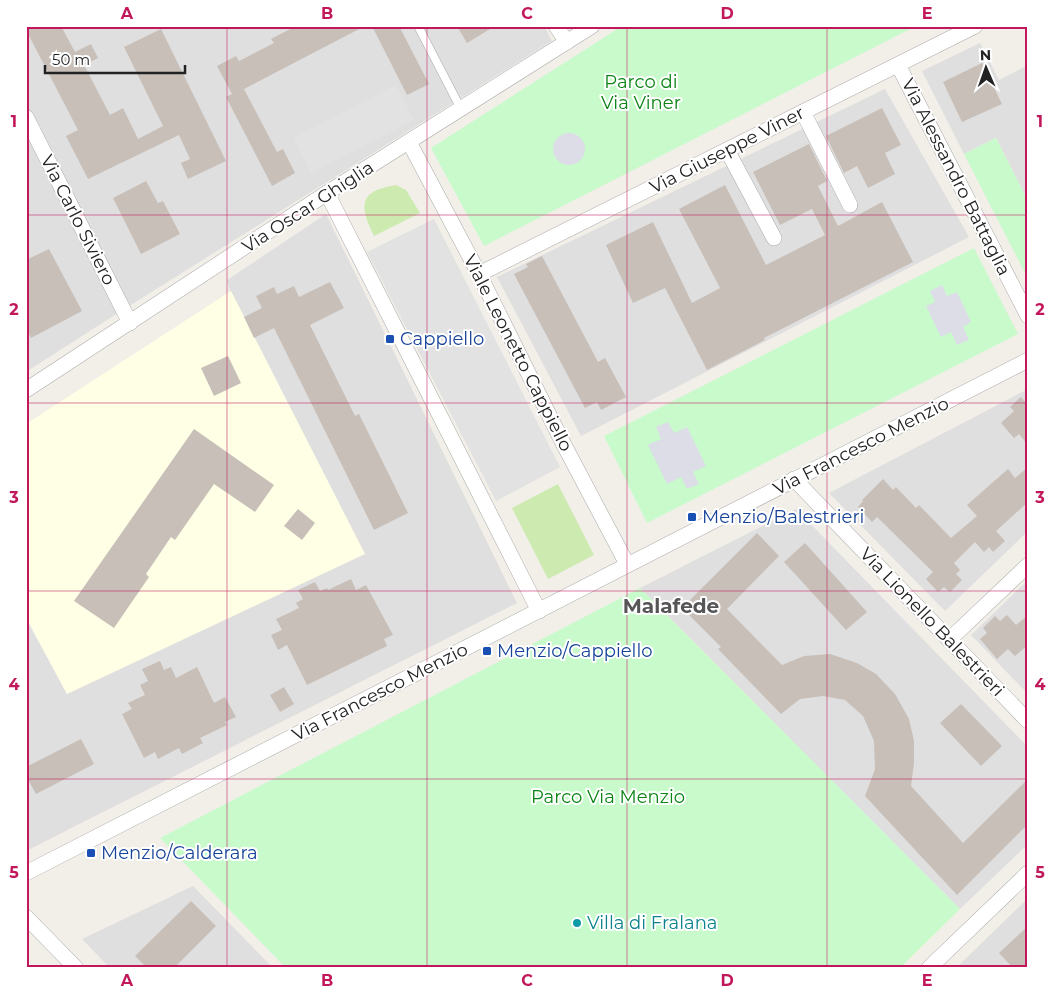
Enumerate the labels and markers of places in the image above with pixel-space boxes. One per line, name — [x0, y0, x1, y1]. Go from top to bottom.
place label: Cappiello — [400, 328, 484, 350]
marker: Cappiello — [384, 333, 396, 345]
place label: Menzio/Balestrieri — [702, 506, 864, 528]
marker: Menzio/Balestrieri — [686, 511, 698, 523]
place label: Menzio/Cappiello — [497, 640, 653, 662]
marker: Menzio/Cappiello — [481, 645, 493, 657]
place label: Menzio/Calderara — [101, 842, 258, 864]
marker: Menzio/Calderara — [85, 847, 97, 859]
place label: Villa di Fralana — [587, 912, 717, 934]
marker: Villa di Fralana — [571, 917, 583, 929]

